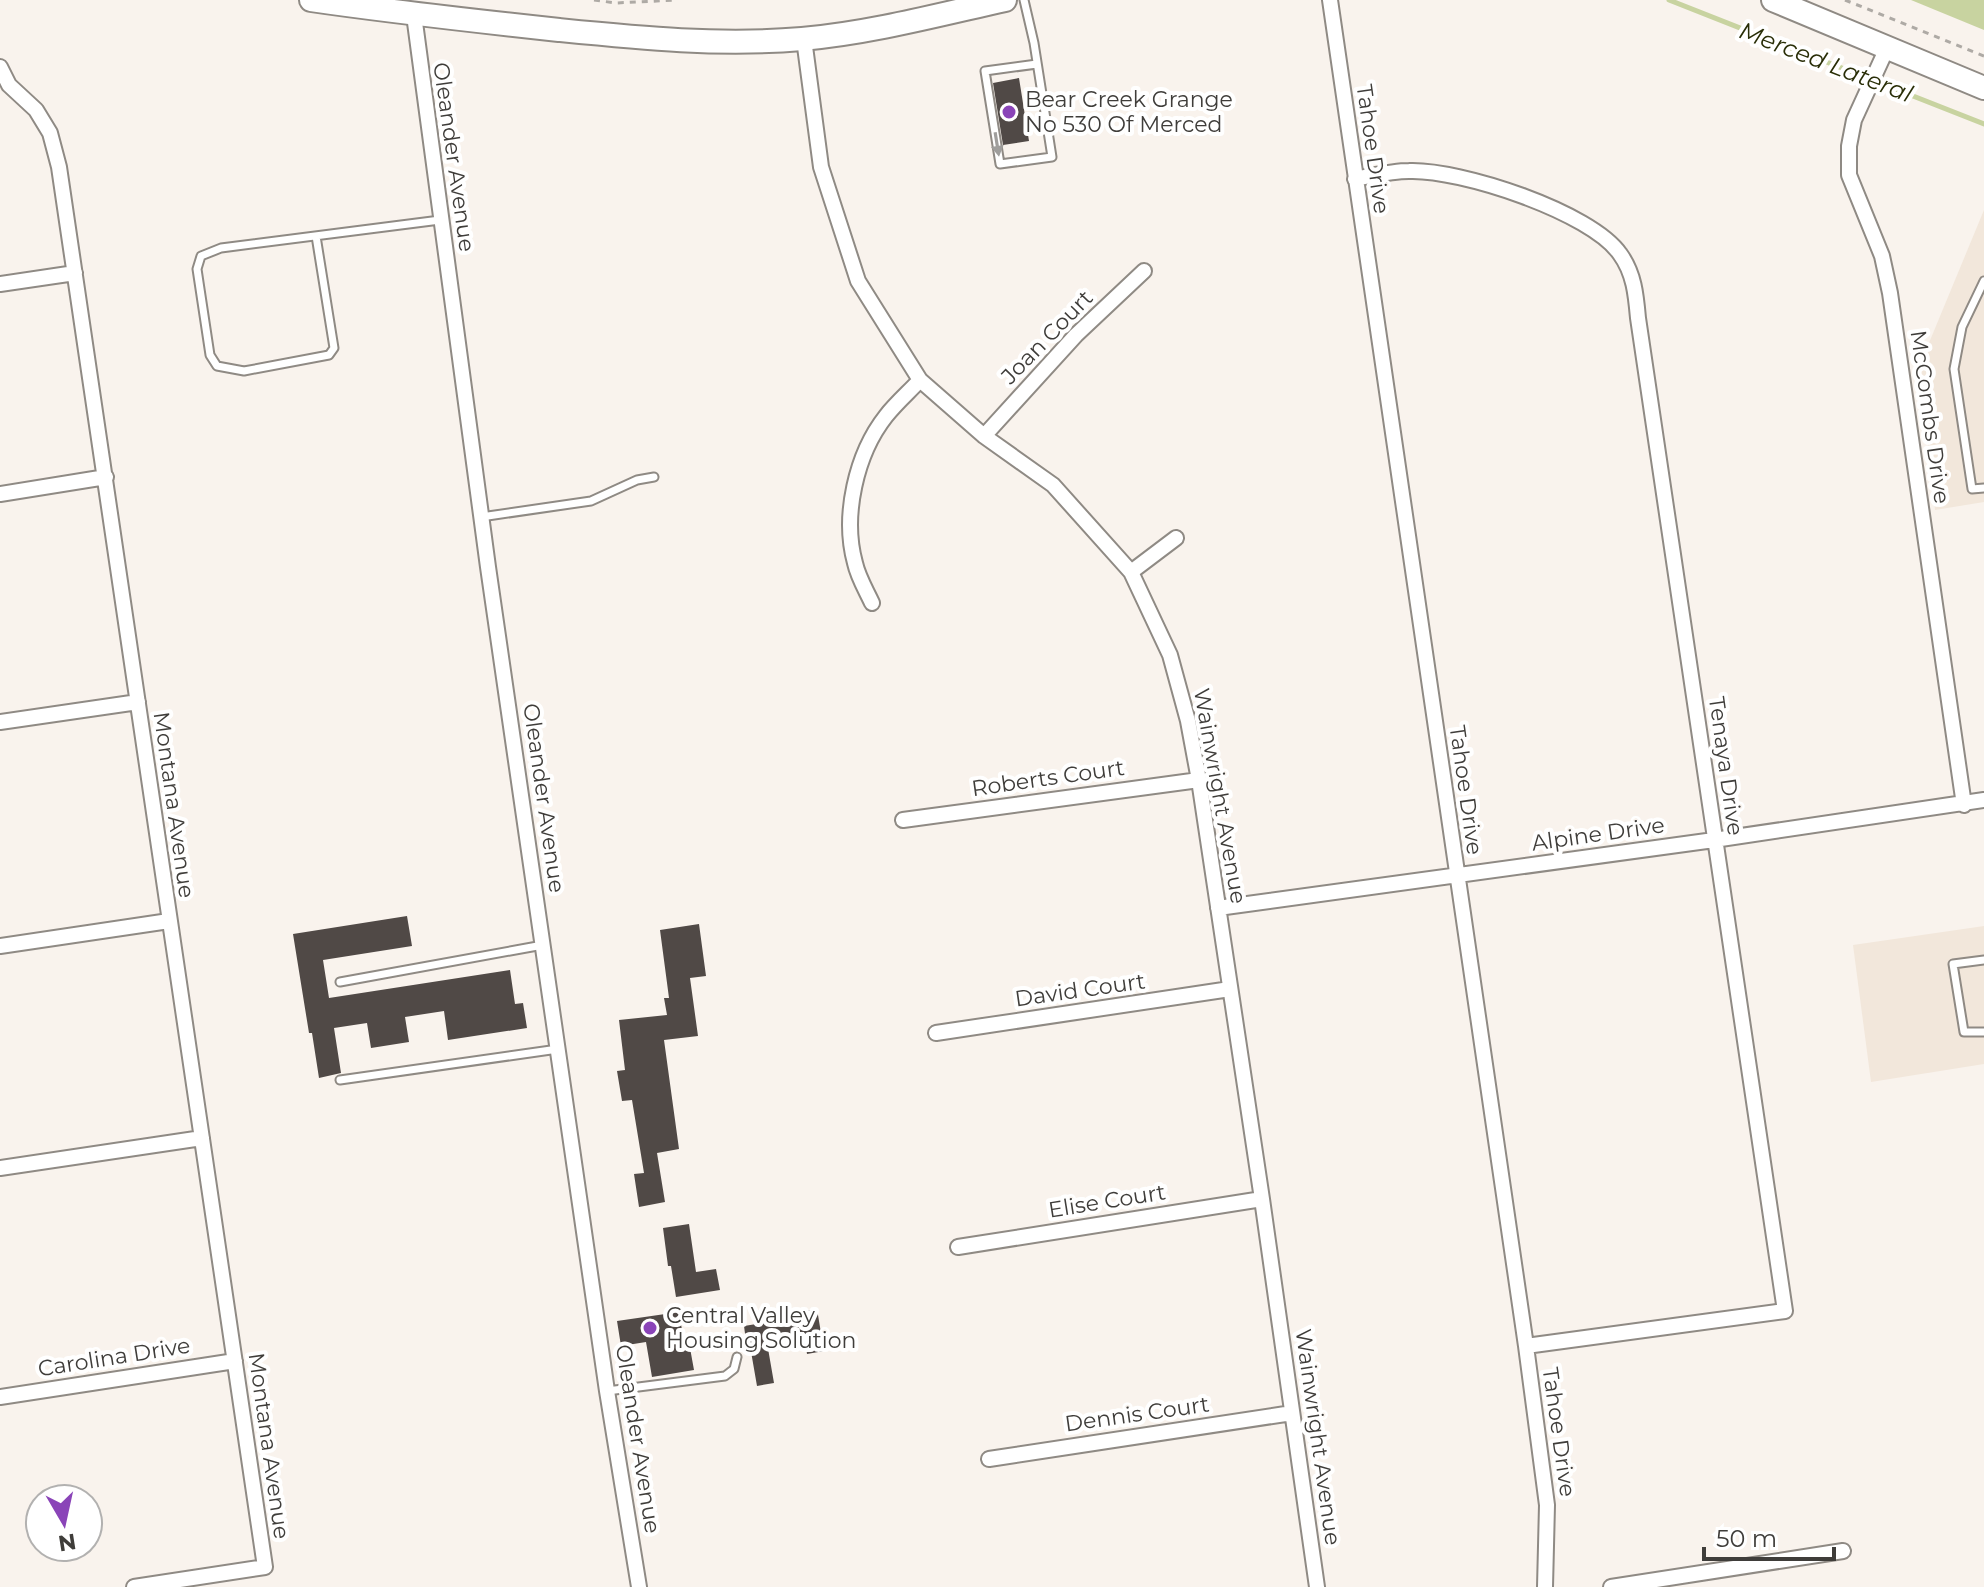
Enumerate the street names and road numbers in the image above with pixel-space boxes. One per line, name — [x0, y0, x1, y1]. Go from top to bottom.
street label: Oleander Avenue — [427, 61, 481, 253]
street label: Tahoe Drive — [1351, 83, 1395, 215]
street label: Joan Court — [995, 284, 1098, 390]
street label: McCombs Drive — [1904, 329, 1956, 505]
street label: Wainwright Avenue — [1188, 686, 1252, 906]
street label: Tenaya Drive — [1703, 695, 1749, 837]
street label: Oleander Avenue — [517, 702, 571, 894]
street label: Montana Avenue — [148, 710, 200, 900]
street label: Tahoe Drive — [1444, 724, 1488, 856]
street label: Roberts Court — [970, 754, 1126, 802]
street label: Alpine Drive — [1530, 811, 1666, 857]
street label: David Court — [1013, 967, 1147, 1012]
street label: Elise Court — [1047, 1178, 1167, 1224]
street label: Wainwright Avenue — [1289, 1327, 1347, 1547]
street label: Carolina Drive — [36, 1332, 192, 1382]
street label: Oleander Avenue — [610, 1343, 666, 1535]
street label: Montana Avenue — [243, 1351, 295, 1541]
street label: Tahoe Drive — [1537, 1366, 1581, 1498]
street label: Dennis Court — [1063, 1391, 1211, 1437]

